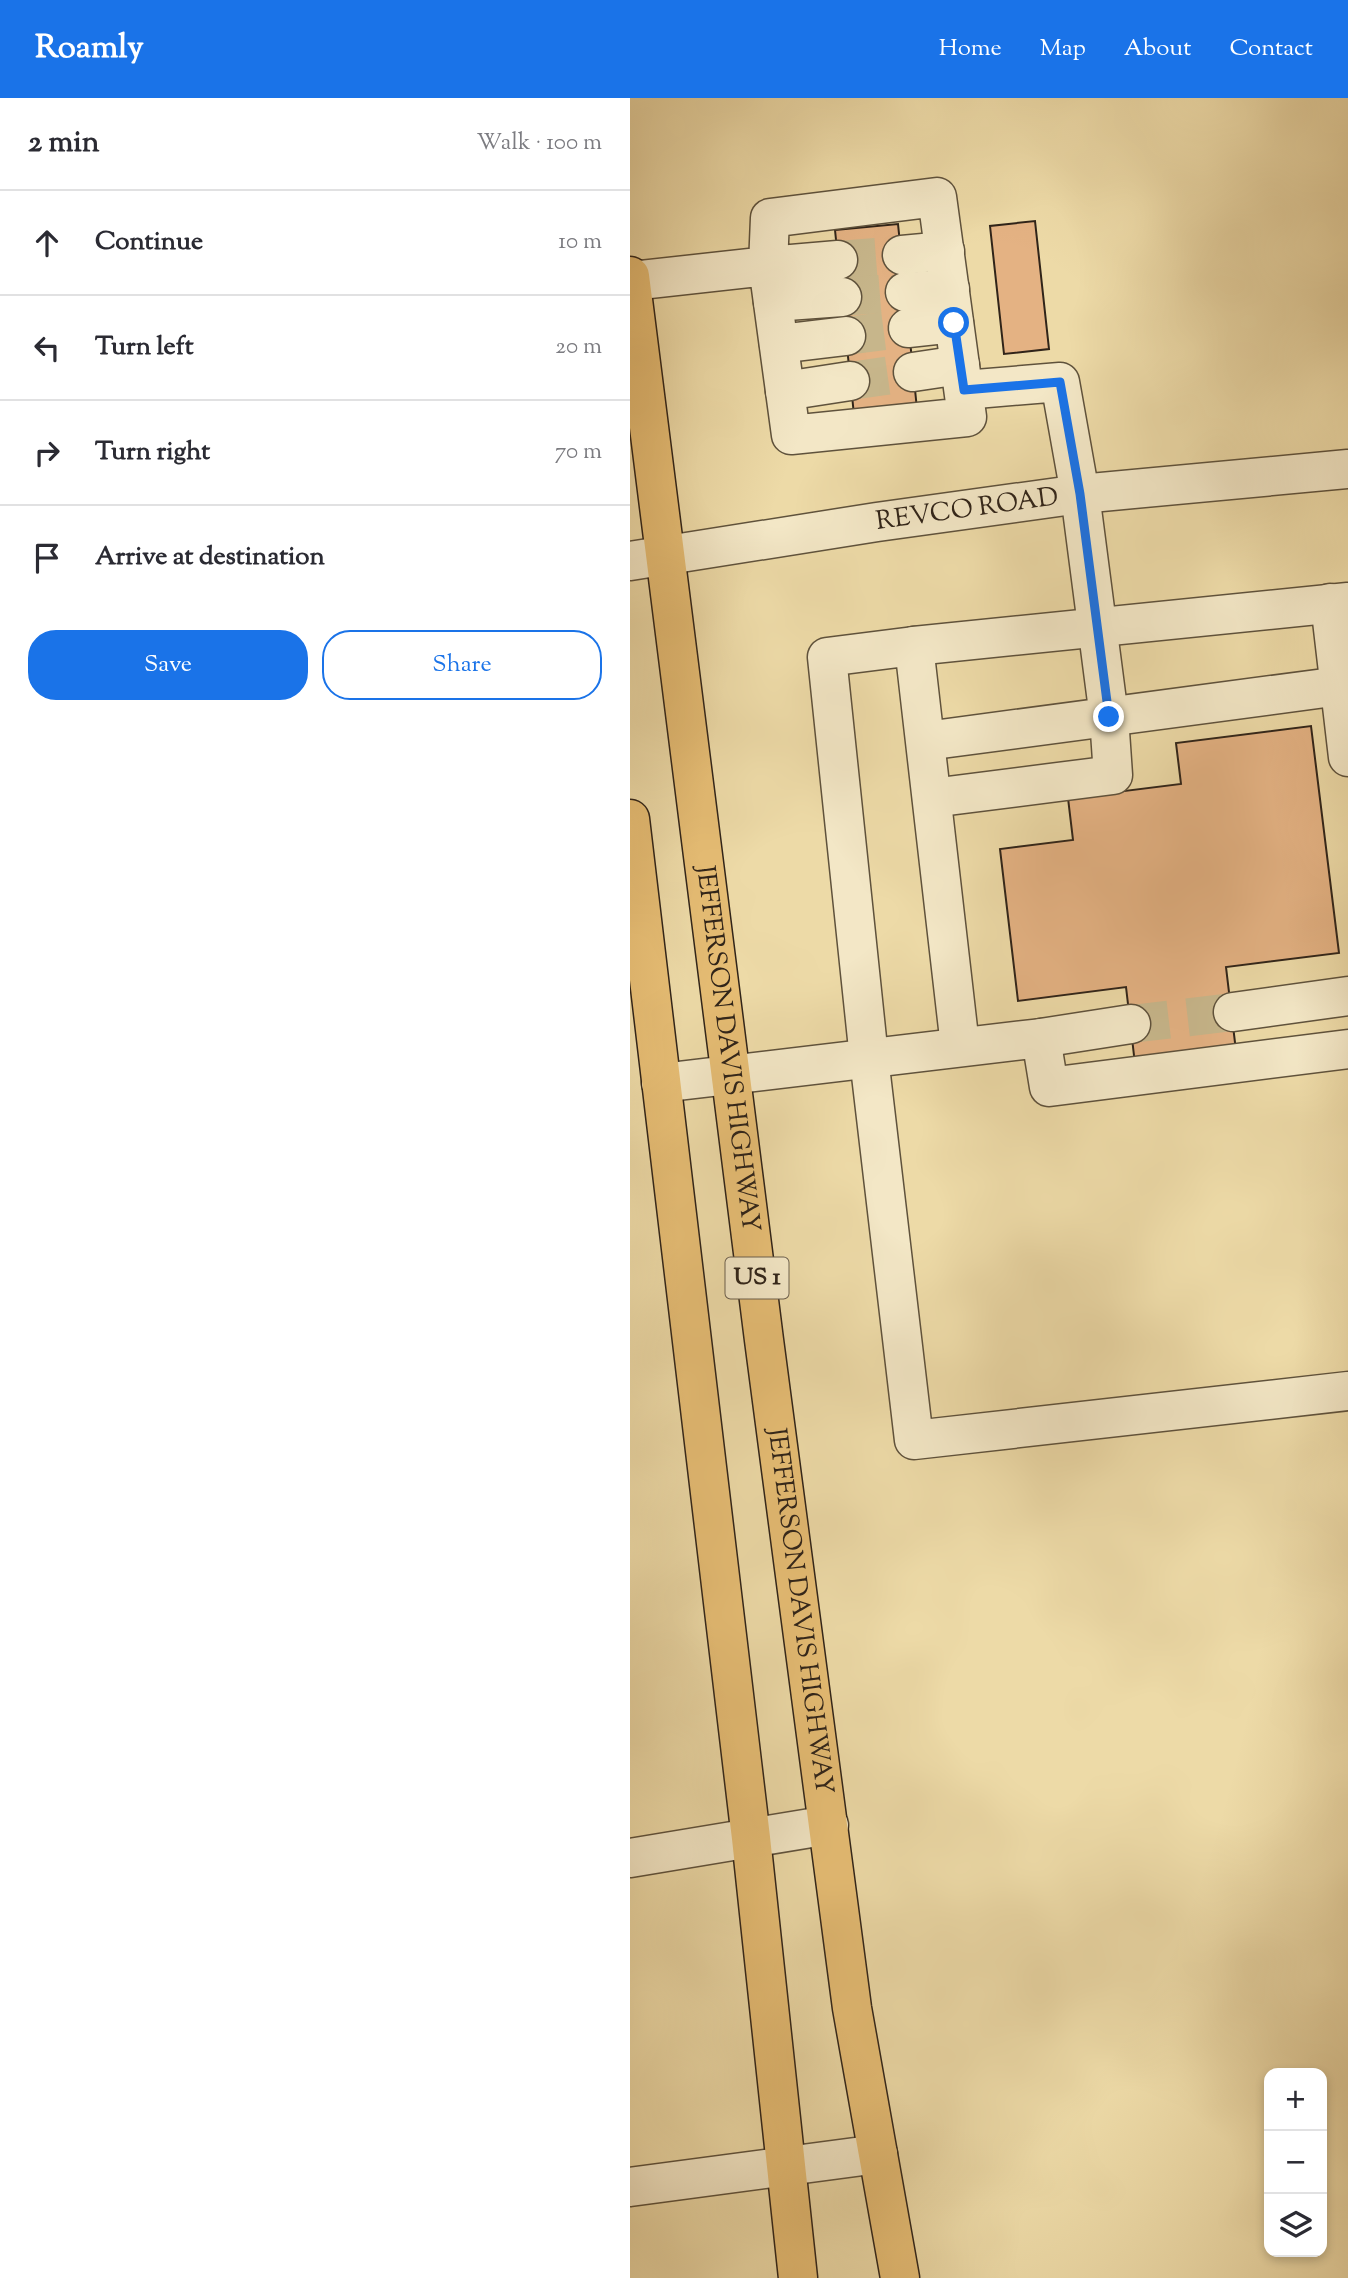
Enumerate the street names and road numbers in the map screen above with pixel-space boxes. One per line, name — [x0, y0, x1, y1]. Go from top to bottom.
street label: REVCO ROAD — [873, 479, 1061, 540]
street label: JEFFERSON DAVIS HIGHWAY — [686, 862, 769, 1234]
road number: US 1 — [726, 1258, 788, 1298]
street label: JEFFERSON DAVIS HIGHWAY — [757, 1424, 842, 1797]

